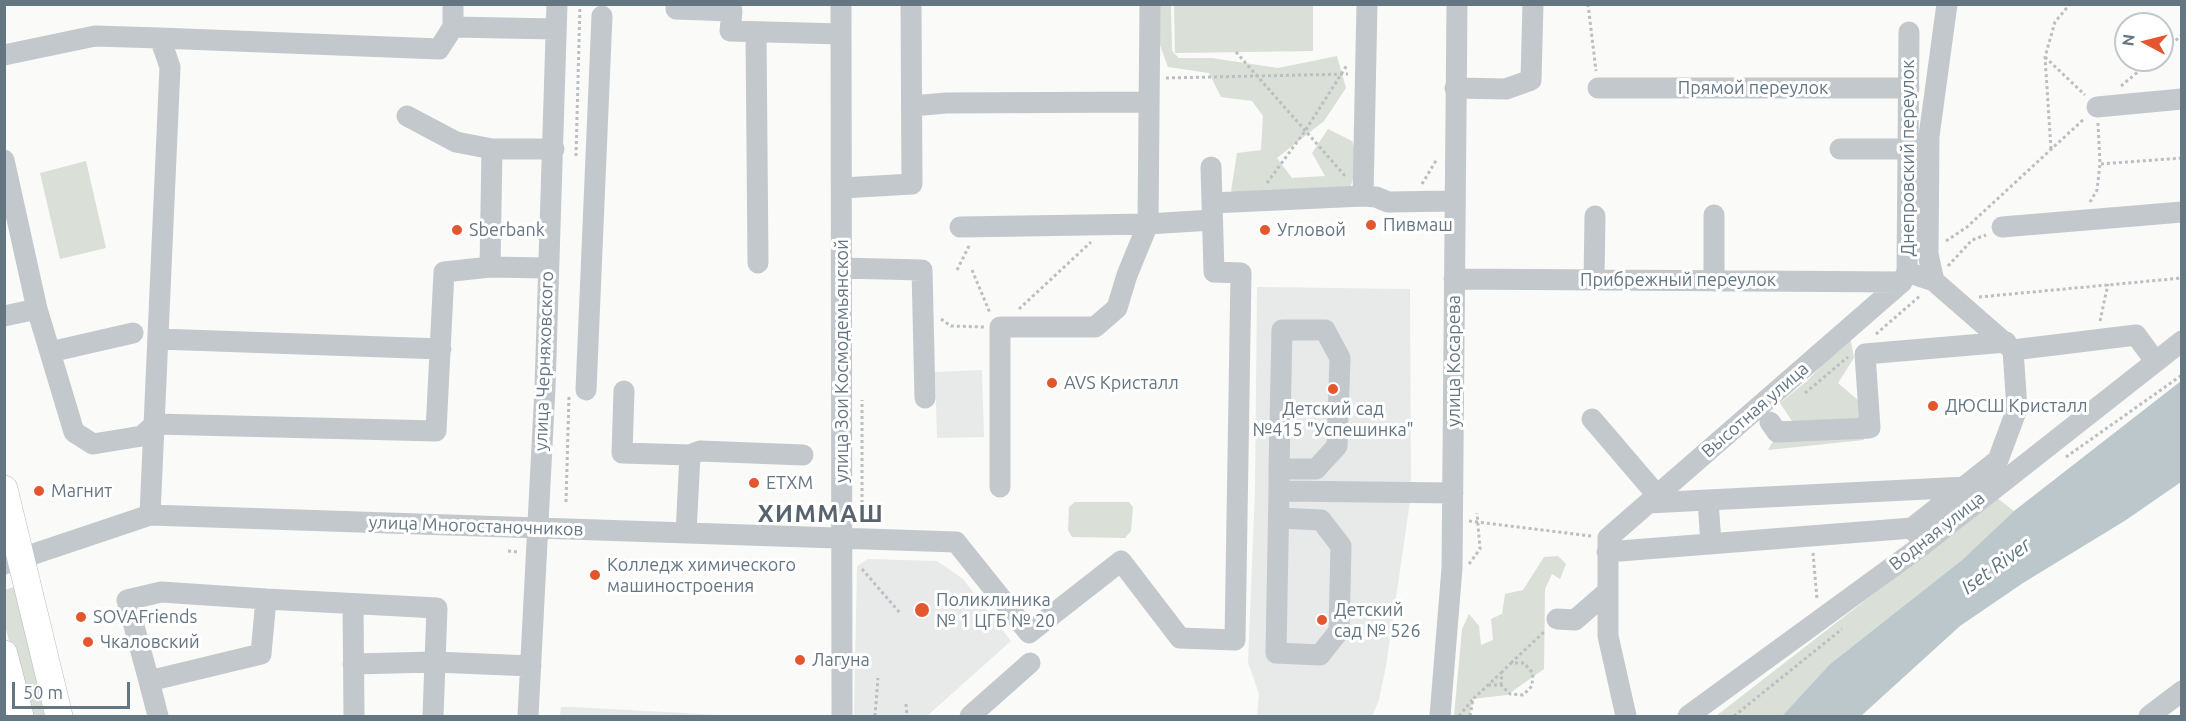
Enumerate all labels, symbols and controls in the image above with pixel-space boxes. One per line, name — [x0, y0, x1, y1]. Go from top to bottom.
north arrow — [2114, 12, 2174, 72]
text: N — [2118, 33, 2138, 47]
street label: Днепровский переулок — [1897, 60, 1919, 256]
street label: Прямой переулок — [1678, 77, 1828, 99]
place label: Пивмаш — [1383, 214, 1453, 236]
marker: Пивмаш — [1364, 218, 1378, 232]
place label: Sberbank — [469, 219, 545, 241]
place label: Угловой — [1277, 219, 1346, 241]
marker: Sberbank — [450, 223, 464, 237]
marker: Угловой — [1258, 223, 1272, 237]
street label: улица Зои Космодемьянской — [831, 239, 853, 483]
street label: Прибрежный переулок — [1580, 269, 1776, 291]
street label: улица Черняховского — [530, 271, 558, 451]
street label: улица Косарева — [1443, 295, 1465, 427]
street label: Высотная улица — [1697, 358, 1813, 462]
place label: AVS Кристалл — [1064, 372, 1179, 394]
marker: AVS Кристалл — [1045, 376, 1059, 390]
marker: Детский сад №415 "Успешинка" — [1326, 382, 1340, 396]
place label: ДЮСШ Кристалл — [1945, 395, 2088, 417]
place label: Детский сад №415 "Успешинка" — [1252, 398, 1414, 440]
marker: ДЮСШ Кристалл — [1926, 399, 1940, 413]
place label: ЕТХМ — [766, 472, 813, 494]
marker: ЕТХМ — [747, 476, 761, 490]
place label: Магнит — [51, 480, 112, 502]
marker: Магнит — [32, 484, 46, 498]
street label: Водная улица — [1885, 487, 1989, 575]
district label: ХИММАШ — [758, 500, 884, 528]
street label: улица Многостаночников — [368, 511, 584, 541]
water label: Iset River — [1956, 533, 2036, 599]
place label: Колледж химического машиностроения — [607, 554, 796, 596]
marker: Колледж химического машиностроения — [588, 568, 602, 582]
place label: Поликлиника № 1 ЦГБ № 20 — [936, 589, 1055, 632]
place label: Детcкий сад № 526 — [1334, 599, 1421, 642]
marker: Поликлиника № 1 ЦГБ № 20 — [913, 601, 931, 619]
place label: SOVAFriends — [93, 606, 197, 628]
marker: SOVAFriends — [74, 610, 88, 624]
marker: Детcкий сад № 526 — [1315, 613, 1329, 627]
place label: Чкаловский — [100, 631, 200, 653]
marker: Чкаловский — [81, 635, 95, 649]
place label: Лагуна — [812, 649, 870, 671]
marker: Лагуна — [793, 653, 807, 667]
scale bar — [15, 670, 134, 708]
text: 50 m — [23, 682, 63, 702]

